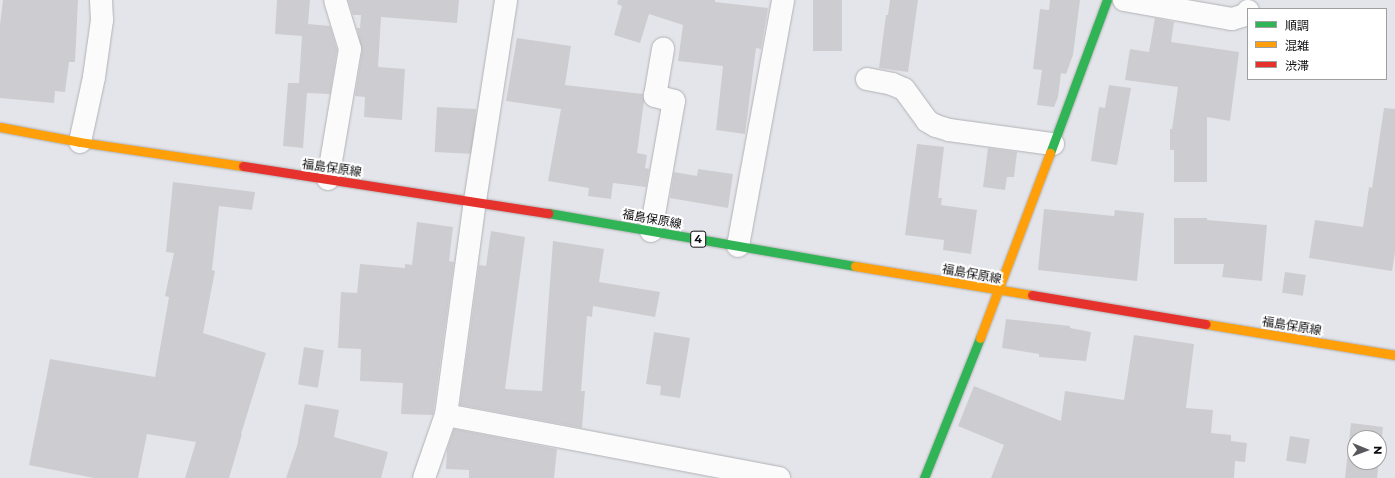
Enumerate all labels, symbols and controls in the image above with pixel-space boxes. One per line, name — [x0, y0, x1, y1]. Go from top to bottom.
legend — [1247, 8, 1387, 80]
text: 順調 — [1285, 18, 1309, 33]
text: 混雑 — [1285, 38, 1309, 53]
text: 渋滞 — [1285, 58, 1309, 73]
street label: 福島保原線 — [301, 157, 363, 179]
street label: 福島保原線 — [621, 207, 683, 231]
road number: 4 — [690, 230, 706, 248]
street label: 福島保原線 — [941, 262, 1003, 286]
street label: 福島保原線 — [1261, 314, 1323, 338]
north arrow — [1347, 430, 1387, 470]
text: N — [1371, 446, 1385, 455]

